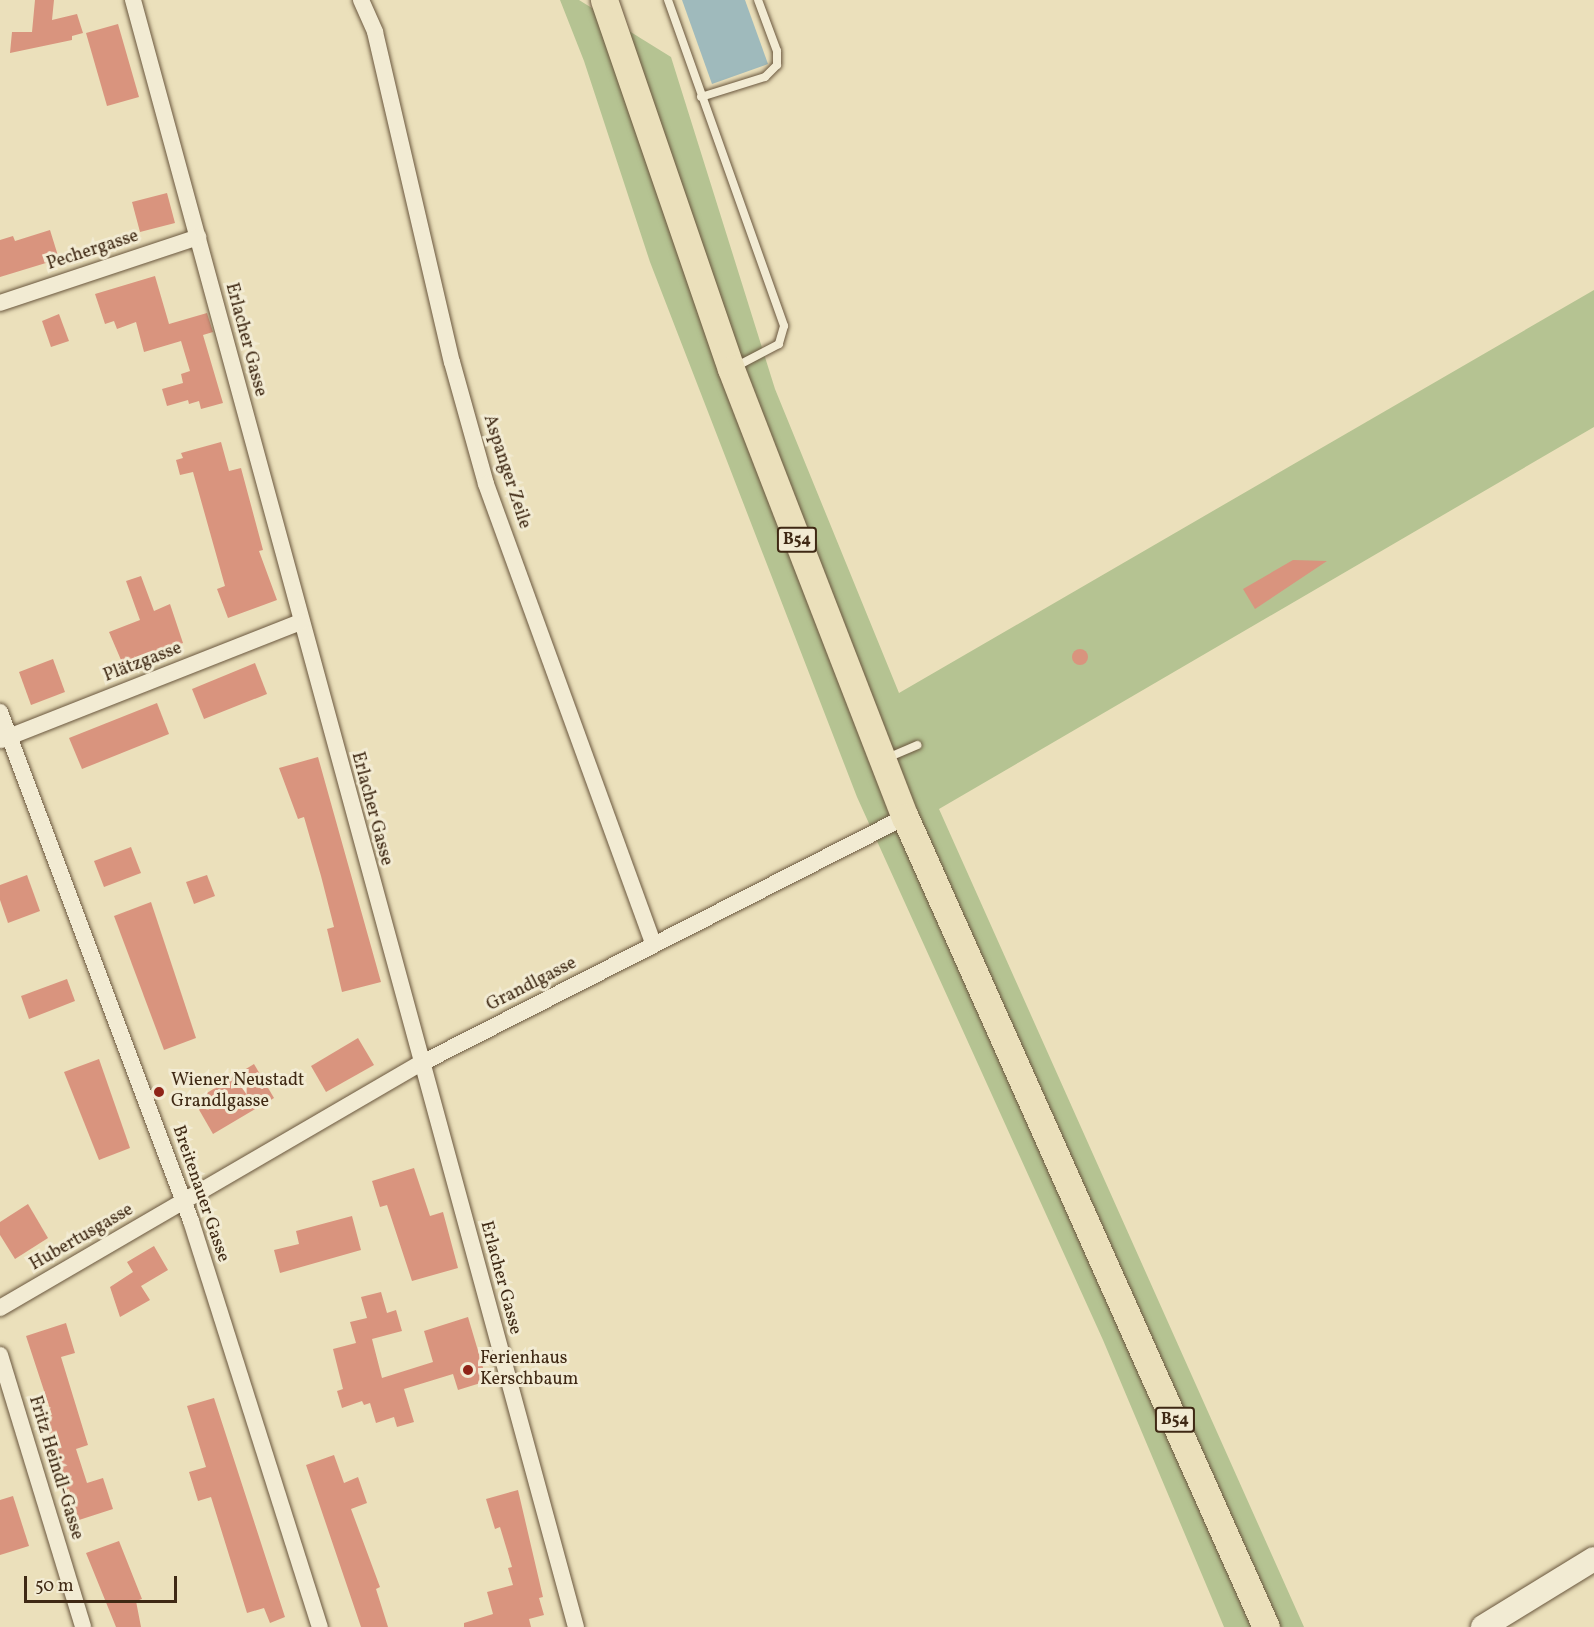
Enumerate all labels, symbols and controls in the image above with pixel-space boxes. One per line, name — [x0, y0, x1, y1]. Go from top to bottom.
street label: Pechergasse — [44, 226, 142, 276]
street label: Erlacher Gasse — [219, 281, 271, 399]
street label: Aspanger Zeile — [477, 412, 535, 532]
road number: B54 — [776, 527, 818, 553]
street label: Plätzgasse — [101, 638, 185, 688]
street label: Erlacher Gasse — [345, 750, 397, 868]
street label: Grandlgasse — [483, 953, 581, 1017]
place label: Wiener Neustadt Grandlgasse — [171, 1071, 304, 1114]
marker: Wiener Neustadt Grandlgasse — [152, 1085, 166, 1099]
street label: Breitenauer Gasse — [167, 1123, 233, 1265]
street label: Hubertusgasse — [26, 1200, 138, 1276]
street label: Erlacher Gasse — [474, 1219, 526, 1337]
place label: Ferienhaus Kerschbaum — [480, 1349, 578, 1392]
marker: Ferienhaus Kerschbaum — [461, 1363, 475, 1377]
street label: Fritz Heindl-Gasse — [23, 1394, 87, 1542]
road number: B54 — [1154, 1407, 1196, 1433]
scale bar — [27, 1564, 180, 1602]
text: 50 m — [35, 1574, 74, 1599]

